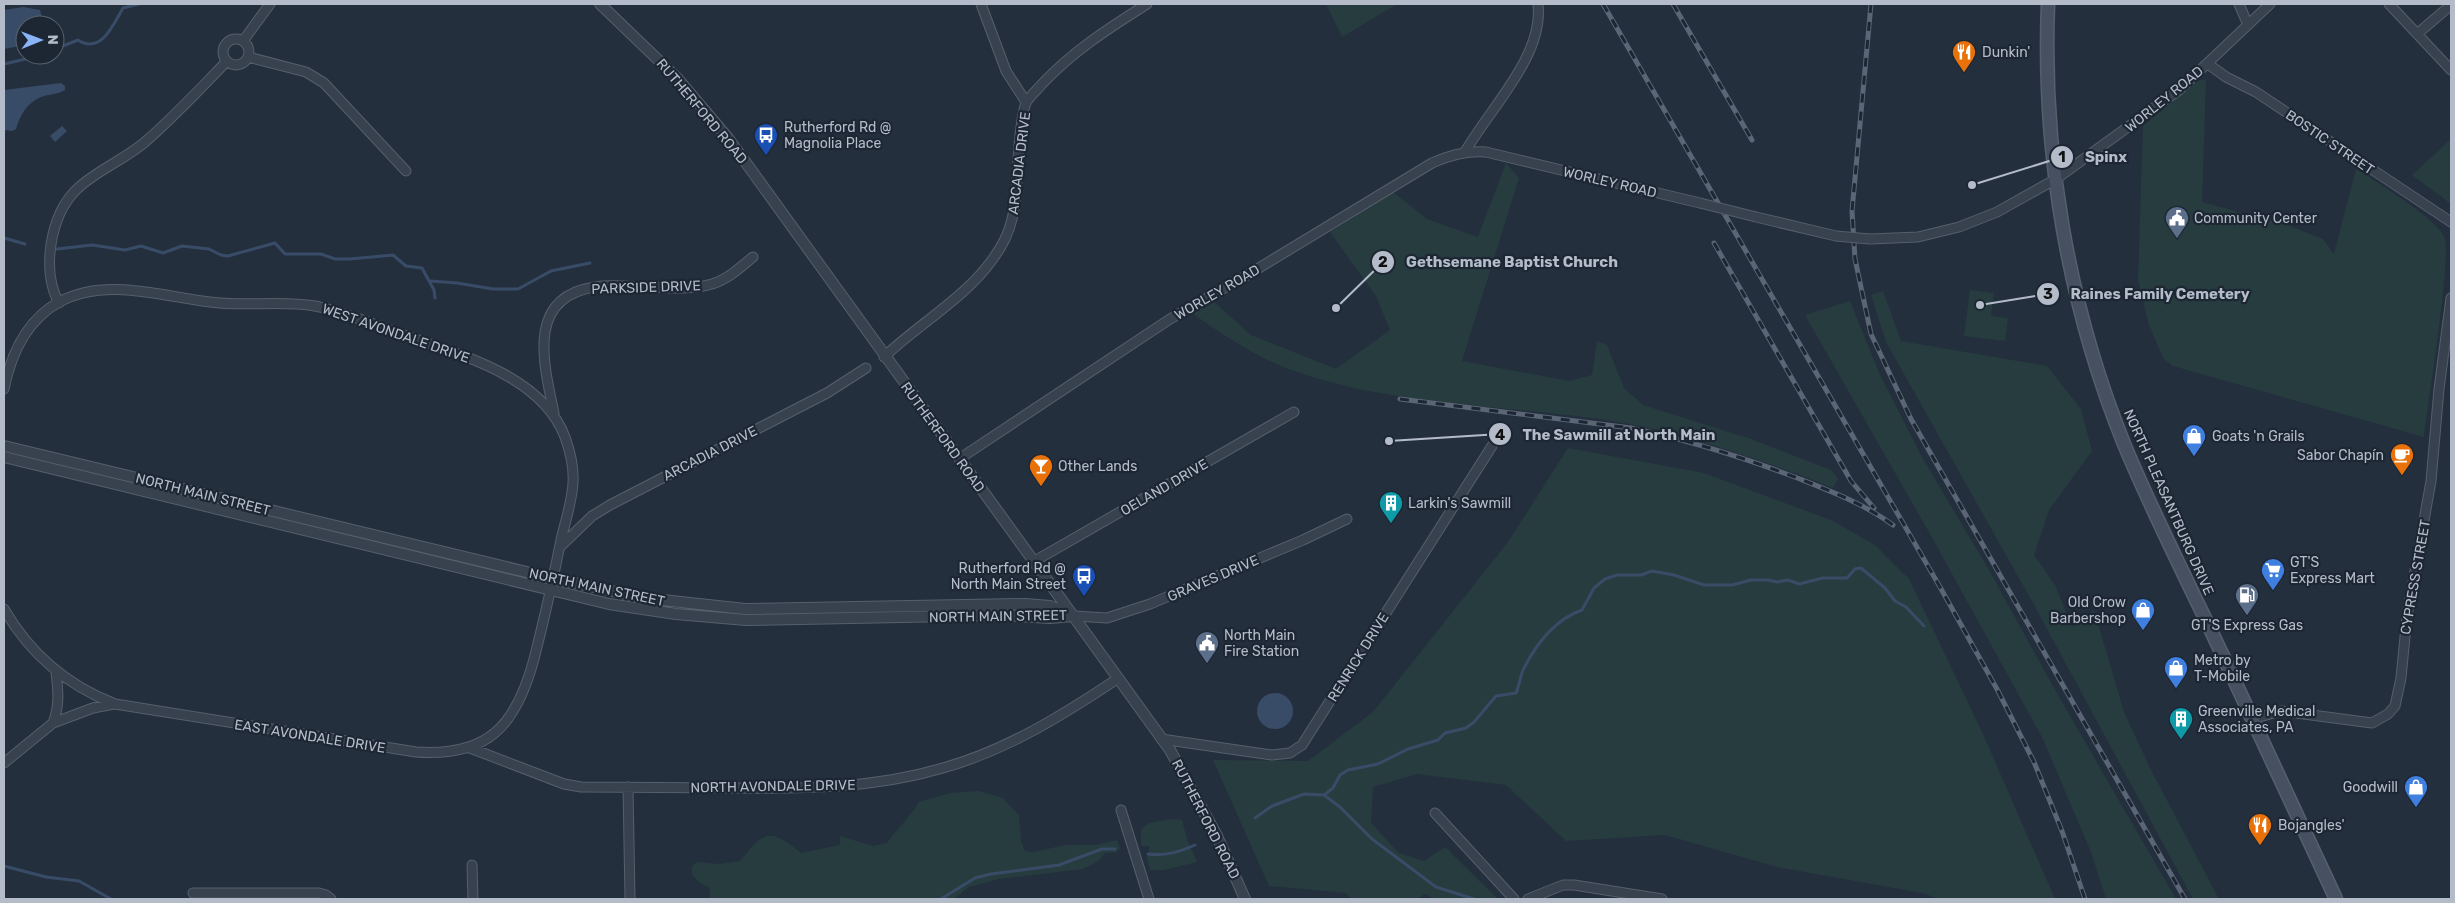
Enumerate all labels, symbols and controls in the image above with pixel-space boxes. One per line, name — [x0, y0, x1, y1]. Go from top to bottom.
north arrow — [15, 15, 65, 65]
text: N — [44, 35, 61, 45]
restaurant icon: Dunkin' — [1951, 39, 1977, 73]
place label: Dunkin' — [1982, 44, 2030, 61]
street label: RUTHERFORD ROAD — [653, 55, 751, 167]
street label: WORLEY ROAD — [2122, 63, 2207, 136]
street label: BOSTIC STREET — [2282, 107, 2377, 178]
street label: ARCADIA DRIVE — [1005, 111, 1034, 215]
place label: Rutherford Rd @ Magnolia Place — [784, 119, 891, 152]
bus stop icon: Rutherford Rd @ Magnolia Place — [753, 122, 779, 156]
callout: Spinx — [2050, 142, 2137, 172]
text: 1 — [2058, 148, 2066, 166]
text: Spinx — [2085, 148, 2127, 166]
street label: WORLEY ROAD — [1561, 163, 1658, 202]
public building icon: Community Center — [2164, 205, 2190, 239]
place label: Community Center — [2194, 210, 2318, 227]
callout: Gethsemane Baptist Church — [1371, 247, 1628, 277]
text: 2 — [1378, 253, 1388, 271]
text: Gethsemane Baptist Church — [1406, 253, 1618, 271]
street label: WORLEY ROAD — [1172, 261, 1263, 324]
street label: PARKSIDE DRIVE — [591, 277, 701, 298]
callout: Raines Family Cemetery — [2036, 279, 2260, 309]
text: 3 — [2043, 285, 2053, 303]
text: Raines Family Cemetery — [2070, 285, 2250, 303]
street label: WEST AVONDALE DRIVE — [320, 300, 472, 367]
street label: RUTHERFORD ROAD — [897, 379, 988, 496]
street label: NORTH PLEASANTBURG DRIVE — [2120, 407, 2217, 598]
callout: The Sawmill at North Main — [1487, 419, 1725, 449]
street label: ARCADIA DRIVE — [660, 422, 760, 484]
shop icon: Goats 'n Grails — [2181, 423, 2207, 457]
text: 4 — [1495, 426, 1505, 444]
text: The Sawmill at North Main — [1522, 426, 1716, 444]
place label: Goats 'n Grails — [2212, 428, 2305, 445]
cafe icon: Sabor Chapín — [2389, 442, 2415, 476]
place label: Sabor Chapín — [2297, 447, 2384, 464]
bar icon: Other Lands — [1028, 453, 1054, 487]
street label: OELAND DRIVE — [1117, 455, 1211, 519]
place label: Other Lands — [1058, 458, 1137, 475]
street label: NORTH MAIN STREET — [134, 470, 272, 519]
building icon: Larkin's Sawmill — [1378, 490, 1404, 524]
place label: Larkin's Sawmill — [1408, 495, 1511, 512]
street label: CYPRESS STREET — [2397, 518, 2434, 636]
street label: GRAVES DRIVE — [1165, 552, 1261, 605]
place label: GT'S Express Mart — [2290, 554, 2375, 587]
supermarket icon: GT'S Express Mart — [2260, 557, 2286, 591]
place label: Rutherford Rd @ North Main Street — [951, 560, 1067, 593]
bus stop icon: Rutherford Rd @ North Main Street — [1071, 563, 1097, 597]
street label: NORTH MAIN STREET — [528, 565, 666, 610]
fuel station icon: GT'S Express Gas — [2234, 582, 2260, 616]
place label: Old Crow Barbershop — [2050, 594, 2126, 627]
shop icon: Old Crow Barbershop — [2130, 597, 2156, 631]
street label: NORTH MAIN STREET — [929, 607, 1067, 626]
street label: RENRICK DRIVE — [1324, 610, 1393, 705]
place label: GT'S Express Gas — [2191, 617, 2303, 634]
place label: North Main Fire Station — [1224, 627, 1299, 660]
public building icon: North Main Fire Station — [1194, 630, 1220, 664]
place label: Metro by T-Mobile — [2194, 652, 2251, 685]
shop icon: Metro by T-Mobile — [2163, 655, 2189, 689]
place label: Greenville Medical Associates, PA — [2198, 703, 2315, 736]
building icon: Greenville Medical Associates, PA — [2168, 706, 2194, 740]
street label: EAST AVONDALE DRIVE — [233, 716, 387, 757]
street label: RUTHERFORD ROAD — [1168, 757, 1243, 882]
shop icon: Goodwill — [2403, 774, 2429, 808]
street label: NORTH AVONDALE DRIVE — [690, 777, 856, 796]
place label: Goodwill — [2343, 779, 2398, 796]
restaurant icon: Bojangles' — [2247, 812, 2273, 846]
place label: Bojangles' — [2278, 817, 2345, 834]

